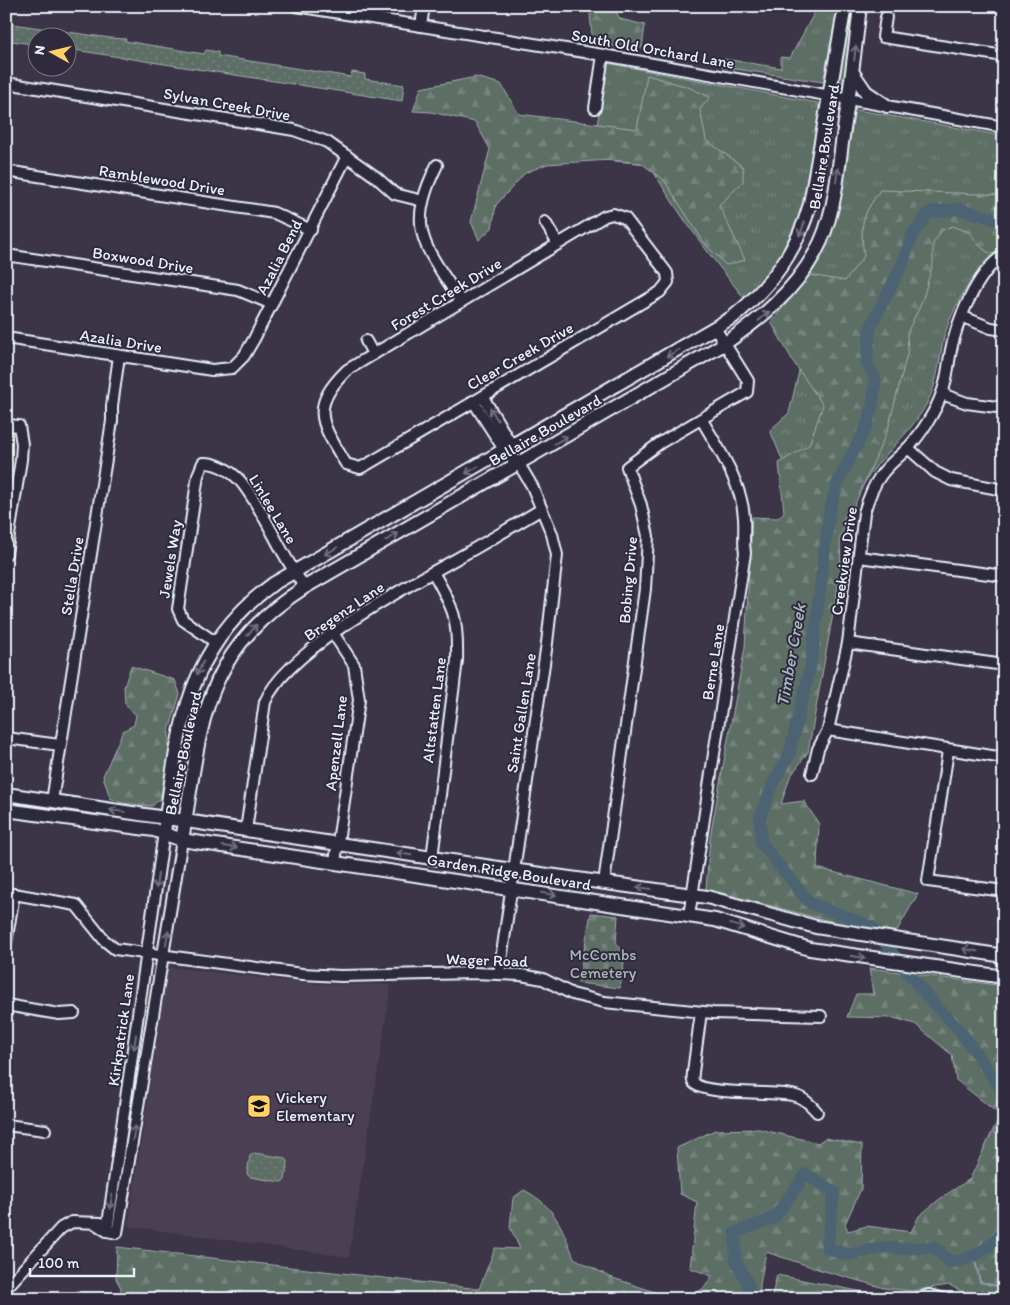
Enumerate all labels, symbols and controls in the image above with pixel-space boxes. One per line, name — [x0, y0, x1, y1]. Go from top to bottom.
street label: South Old Orchard Lane — [570, 25, 736, 73]
north arrow — [28, 28, 78, 78]
text: N — [31, 44, 49, 56]
one-way arrow — [850, 45, 860, 61]
street label: Sylvan Creek Drive — [162, 83, 292, 125]
street label: Bellaire Boulevard — [805, 83, 843, 211]
street label: Ramblewood Drive — [98, 161, 227, 199]
one-way arrow — [833, 168, 843, 184]
street label: Azalia Bend — [252, 216, 306, 298]
one-way arrow — [797, 221, 807, 236]
street label: Boxwood Drive — [91, 243, 195, 277]
street label: Forest Creek Drive — [387, 253, 505, 335]
one-way arrow — [757, 310, 770, 321]
street label: Clear Creek Drive — [463, 318, 577, 394]
street label: Azalia Drive — [79, 325, 163, 357]
one-way arrow — [666, 348, 680, 358]
street label: Bellaire Boulevard — [485, 390, 605, 470]
one-way arrow — [489, 408, 499, 422]
one-way arrow — [553, 435, 568, 445]
one-way arrow — [465, 466, 480, 475]
street label: Linlee Lane — [245, 471, 301, 547]
street label: Creekview Drive — [827, 505, 861, 616]
street label: Jewels Way — [154, 518, 186, 599]
one-way arrow — [385, 532, 400, 542]
street label: Stella Drive — [56, 535, 88, 617]
street label: Bobing Drive — [615, 536, 641, 624]
one-way arrow — [324, 547, 339, 556]
street label: Bregenz Lane — [300, 577, 388, 645]
water label: Timber Creek — [771, 600, 811, 708]
street label: Berne Lane — [698, 622, 728, 702]
one-way arrow — [247, 623, 258, 636]
street label: Saint Gallen Lane — [502, 652, 540, 774]
street label: Altstatten Lane — [418, 656, 450, 764]
one-way arrow — [195, 661, 205, 676]
street label: Bellaire Boulevard — [161, 689, 205, 817]
street label: Apenzell Lane — [321, 694, 351, 792]
one-way arrow — [110, 805, 126, 815]
one-way arrow — [222, 842, 238, 852]
one-way arrow — [396, 848, 412, 858]
street label: Garden Ridge Boulevard — [426, 850, 593, 894]
one-way arrow — [152, 872, 162, 888]
one-way arrow — [636, 883, 652, 893]
one-way arrow — [540, 890, 556, 900]
one-way arrow — [728, 922, 744, 931]
one-way arrow — [163, 931, 173, 947]
one-way arrow — [962, 944, 978, 954]
park label: McCombs Cemetery — [570, 945, 637, 982]
street label: Wager Road — [446, 949, 529, 971]
one-way arrow — [850, 952, 866, 962]
street label: Kirkpatrick Lane — [104, 973, 138, 1087]
one-way arrow — [129, 1033, 139, 1049]
place label: Vickery Elementary — [276, 1088, 355, 1125]
school or university icon: Vickery Elementary — [246, 1093, 272, 1119]
one-way arrow — [130, 1125, 140, 1141]
one-way arrow — [106, 1194, 116, 1210]
scale bar — [30, 1245, 134, 1277]
text: 100 m — [38, 1254, 80, 1272]

